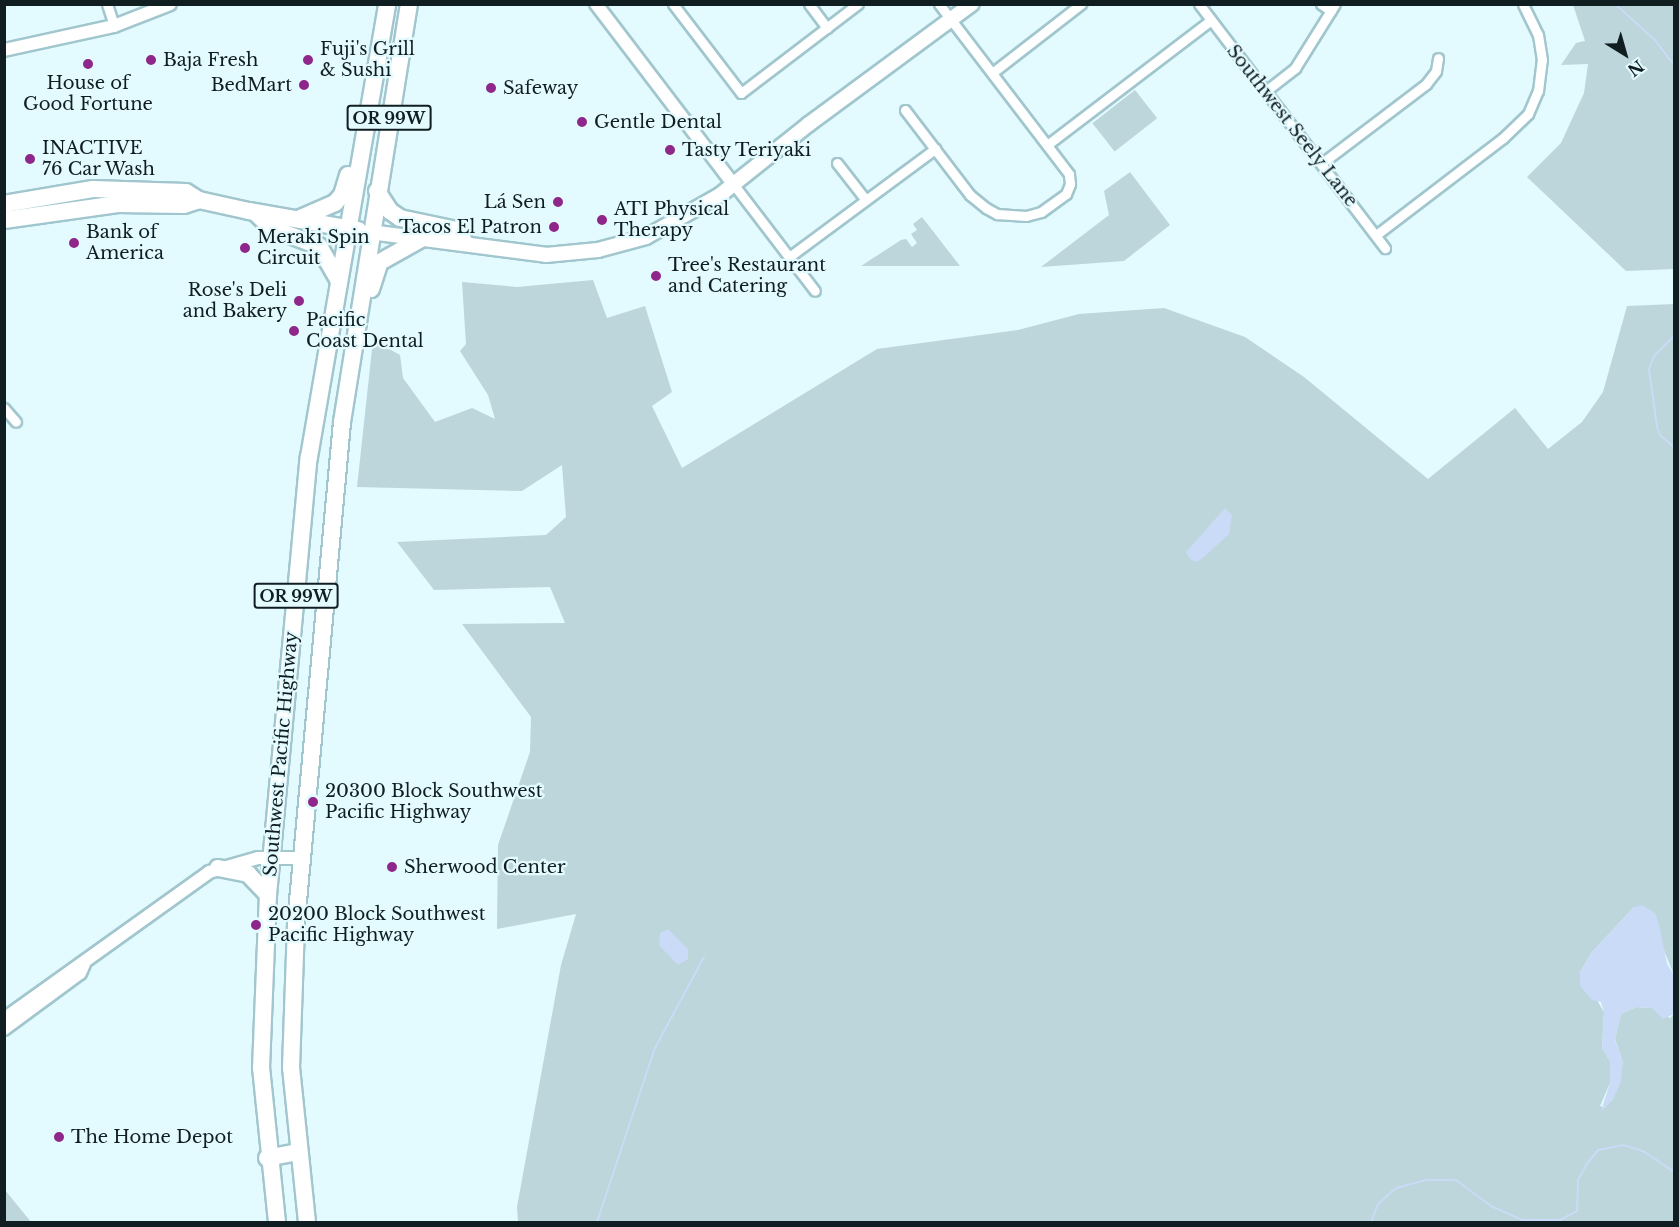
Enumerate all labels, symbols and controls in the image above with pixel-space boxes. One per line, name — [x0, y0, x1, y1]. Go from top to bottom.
north arrow — [1595, 24, 1655, 84]
place label: Fuji's Grill & Sushi — [320, 39, 415, 82]
street label: Southwest Seely Lane — [1222, 40, 1362, 212]
place label: Baja Fresh — [163, 49, 259, 71]
marker: Baja Fresh — [144, 53, 158, 67]
marker: Fuji's Grill & Sushi — [301, 53, 315, 67]
text: N — [1624, 56, 1648, 81]
marker: House of Good Fortune — [81, 57, 95, 71]
place label: House of Good Fortune — [23, 73, 153, 116]
place label: BedMart — [211, 74, 292, 96]
place label: Safeway — [503, 77, 578, 99]
marker: BedMart — [297, 78, 311, 92]
marker: Safeway — [484, 81, 498, 95]
road number: OR 99W — [346, 105, 432, 131]
place label: Gentle Dental — [594, 111, 722, 133]
marker: Gentle Dental — [575, 115, 589, 129]
place label: INACTIVE 76 Car Wash — [42, 138, 156, 180]
place label: Tasty Teriyaki — [682, 139, 812, 161]
marker: Tasty Teriyaki — [663, 143, 677, 157]
marker: INACTIVE 76 Car Wash — [23, 152, 37, 166]
place label: Lá Sen — [483, 191, 546, 213]
marker: Lá Sen — [551, 195, 565, 209]
place label: ATI Physical Therapy — [614, 199, 729, 242]
marker: ATI Physical Therapy — [595, 213, 609, 227]
place label: Tacos El Patron — [399, 216, 542, 238]
marker: Tacos El Patron — [547, 220, 561, 234]
place label: Bank of America — [86, 222, 164, 264]
place label: Meraki Spin Circuit — [257, 227, 370, 270]
marker: Bank of America — [67, 236, 81, 250]
marker: Meraki Spin Circuit — [238, 241, 252, 255]
place label: Tree's Restaurant and Catering — [668, 255, 826, 298]
marker: Tree's Restaurant and Catering — [649, 269, 663, 283]
place label: Rose's Deli and Bakery — [183, 280, 287, 322]
marker: Rose's Deli and Bakery — [292, 294, 306, 308]
place label: Pacific Coast Dental — [306, 310, 424, 352]
marker: Pacific Coast Dental — [287, 324, 301, 338]
road number: OR 99W — [252, 583, 340, 609]
street label: Southwest Pacific Highway — [260, 631, 302, 877]
place label: 20300 Block Southwest Pacific Highway — [325, 781, 543, 824]
marker: 20300 Block Southwest Pacific Highway — [306, 795, 320, 809]
place label: Sherwood Center — [404, 856, 566, 878]
marker: Sherwood Center — [385, 860, 399, 874]
place label: 20200 Block Southwest Pacific Highway — [268, 904, 486, 946]
marker: 20200 Block Southwest Pacific Highway — [249, 918, 263, 932]
place label: The Home Depot — [71, 1126, 233, 1148]
marker: The Home Depot — [52, 1130, 66, 1144]

